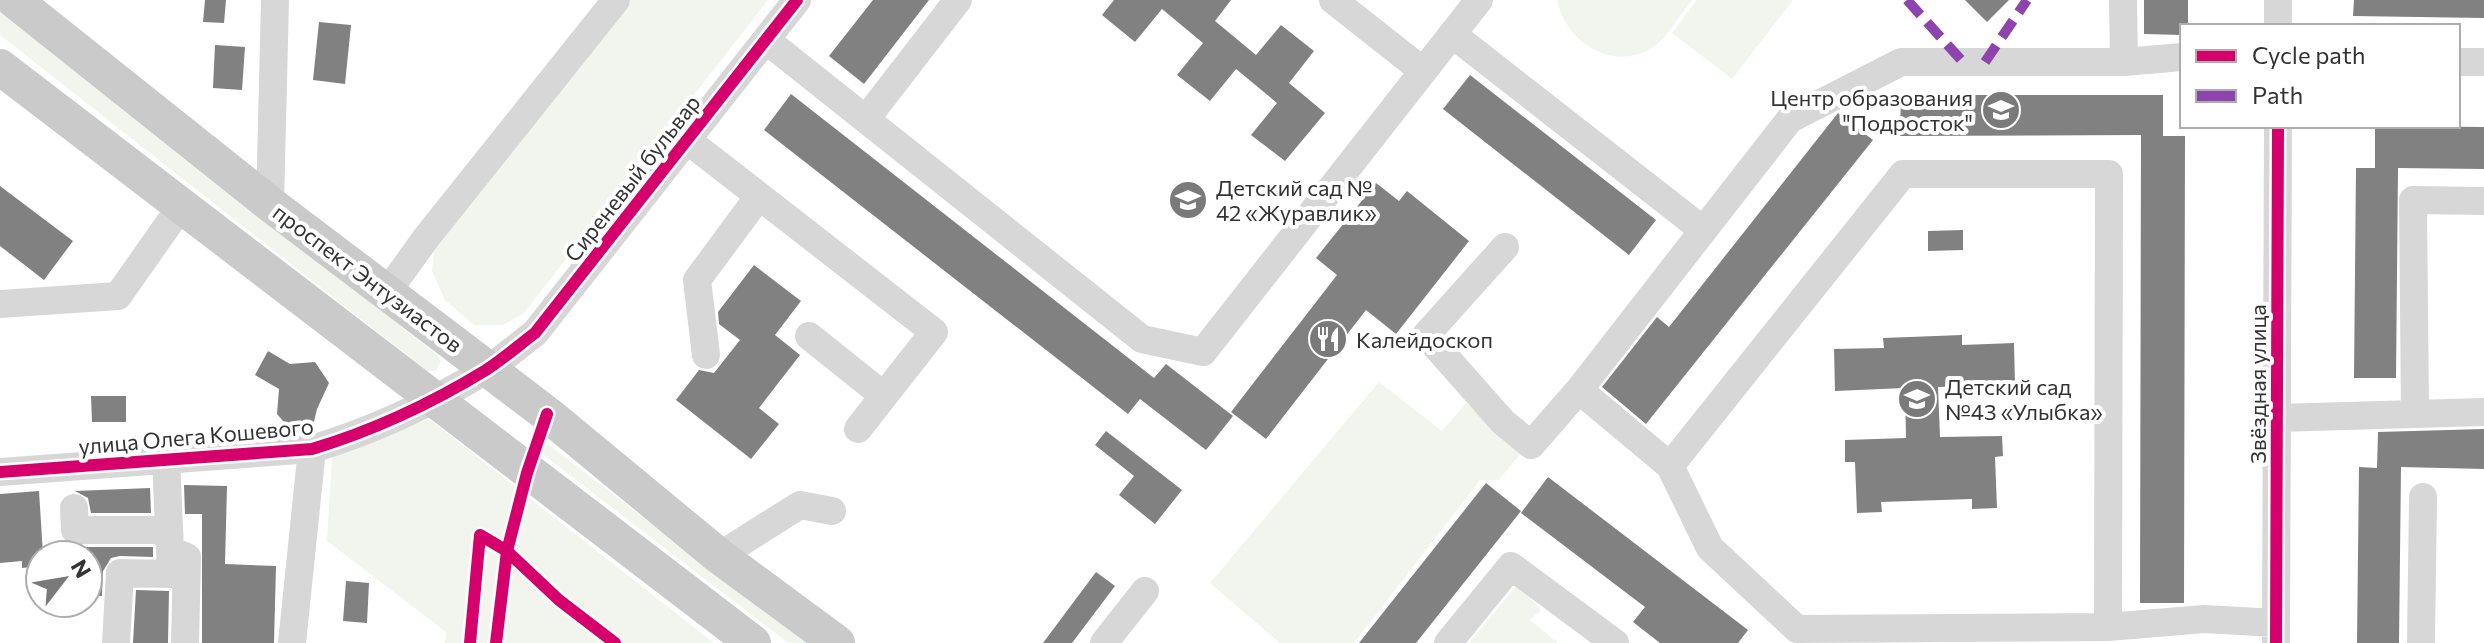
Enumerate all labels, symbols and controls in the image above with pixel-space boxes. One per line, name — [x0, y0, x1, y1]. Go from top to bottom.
legend — [2180, 24, 2460, 128]
text: Cycle path — [2252, 40, 2366, 69]
text: Path — [2252, 80, 2303, 109]
place label: Центр образования "Подросток" — [1770, 84, 1973, 136]
street label: Сиреневый бульвар — [558, 89, 706, 267]
school or university icon: Центр образования "Подросток" — [1980, 89, 2022, 131]
place label: Детский сад № 42 «Журавлик» — [1216, 174, 1377, 226]
school or university icon: Детский сад № 42 «Журавлик» — [1167, 179, 1209, 221]
street label: проспект Энтузиастов — [268, 198, 468, 358]
street label: Звёздная улица — [2244, 304, 2271, 464]
restaurant icon: Калейдоскоп — [1307, 318, 1349, 360]
place label: Калейдоскоп — [1356, 326, 1493, 353]
place label: Детский сад №43 «Улыбка» — [1945, 373, 2103, 425]
school or university icon: Детский сад №43 «Улыбка» — [1896, 378, 1938, 420]
street label: улица Олега Кошевого — [77, 412, 315, 460]
north arrow — [24, 539, 104, 619]
text: N — [66, 554, 97, 582]

